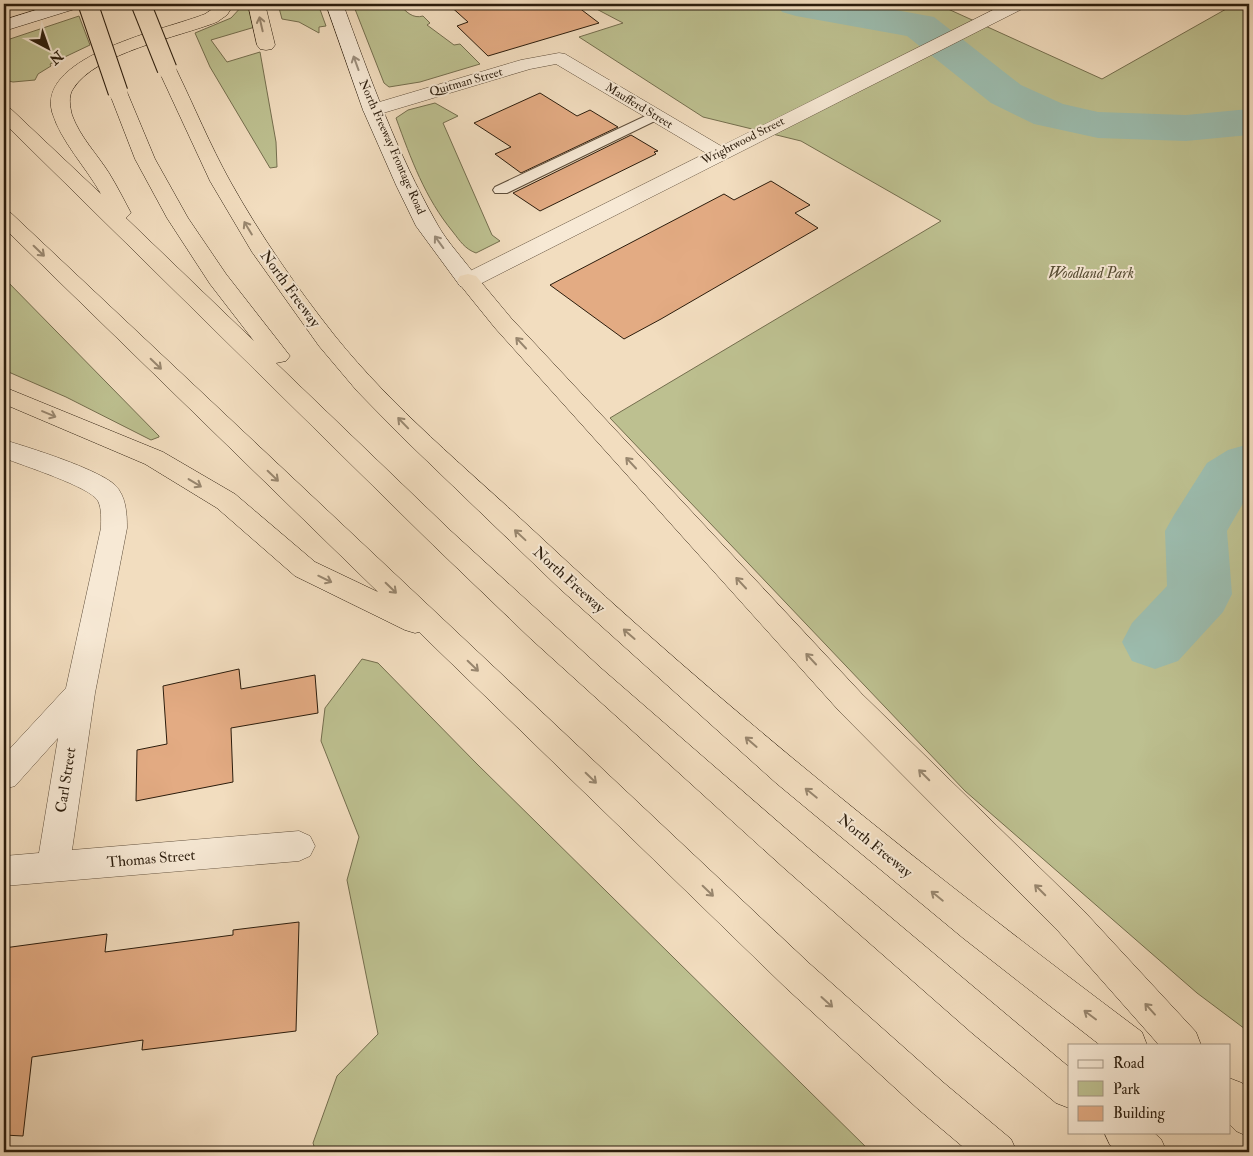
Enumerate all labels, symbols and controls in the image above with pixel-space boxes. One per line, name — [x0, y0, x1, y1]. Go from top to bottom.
one-way arrow — [256, 17, 265, 33]
north arrow — [22, 22, 72, 72]
text: N — [46, 46, 67, 68]
one-way arrow — [351, 56, 360, 72]
street label: Quitman Street — [428, 64, 504, 100]
street label: North Freeway Frontage Road — [355, 77, 429, 217]
street label: Maufferd Street — [602, 80, 676, 132]
street label: Wrightwood Street — [698, 114, 787, 169]
one-way arrow — [242, 221, 252, 235]
one-way arrow — [434, 235, 444, 249]
one-way arrow — [33, 245, 45, 257]
street label: North Freeway — [256, 247, 325, 332]
park label: Woodland Park — [1048, 264, 1134, 283]
one-way arrow — [515, 337, 527, 350]
one-way arrow — [150, 357, 162, 370]
one-way arrow — [41, 409, 56, 419]
one-way arrow — [396, 417, 409, 429]
one-way arrow — [625, 456, 637, 469]
one-way arrow — [267, 470, 280, 482]
one-way arrow — [188, 478, 202, 488]
one-way arrow — [514, 529, 527, 541]
street label: North Freeway — [529, 543, 609, 618]
one-way arrow — [317, 575, 332, 584]
one-way arrow — [735, 576, 747, 589]
one-way arrow — [385, 582, 397, 594]
one-way arrow — [623, 629, 636, 640]
one-way arrow — [805, 652, 817, 665]
one-way arrow — [467, 660, 480, 672]
one-way arrow — [744, 736, 757, 747]
street label: Carl Street — [51, 746, 81, 814]
one-way arrow — [918, 769, 930, 781]
one-way arrow — [584, 772, 597, 784]
one-way arrow — [805, 788, 818, 799]
street label: North Freeway — [834, 810, 917, 882]
street label: Thomas Street — [106, 846, 196, 872]
one-way arrow — [1033, 884, 1046, 896]
one-way arrow — [702, 885, 715, 897]
one-way arrow — [931, 891, 944, 902]
one-way arrow — [820, 996, 833, 1008]
one-way arrow — [1144, 1002, 1156, 1015]
one-way arrow — [1084, 1010, 1097, 1021]
legend — [1068, 1044, 1230, 1134]
text: Road — [1113, 1054, 1145, 1073]
text: Park — [1113, 1080, 1140, 1099]
text: Building — [1113, 1104, 1165, 1123]

